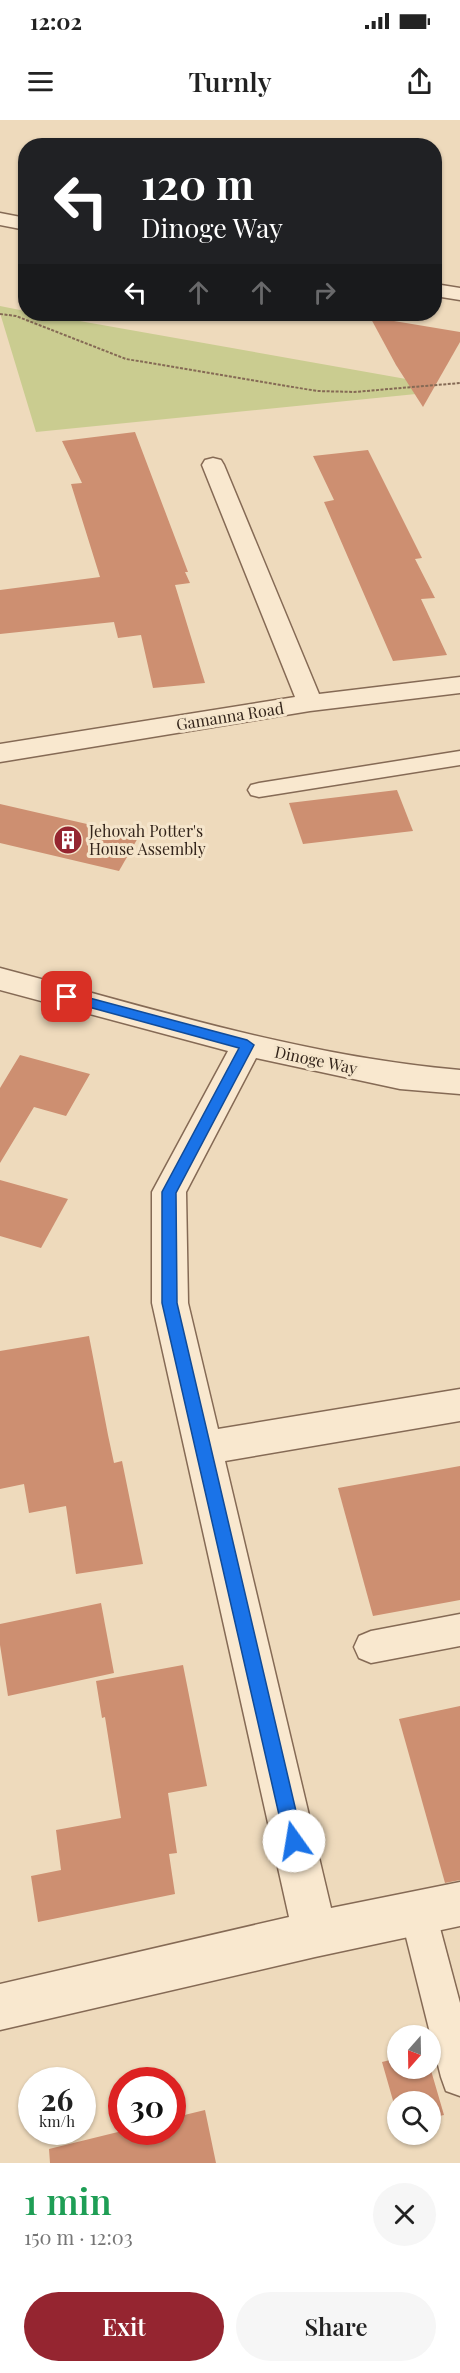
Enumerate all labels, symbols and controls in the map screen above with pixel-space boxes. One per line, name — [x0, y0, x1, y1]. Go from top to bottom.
text: 12:02 — [30, 6, 82, 36]
text: Turnly — [188, 63, 272, 99]
icon: menu — [24, 65, 57, 98]
icon: share — [403, 65, 436, 98]
text: 120 m — [141, 155, 254, 211]
icon: left — [42, 162, 120, 240]
text: Dinoge Way — [141, 209, 283, 245]
icon: left — [119, 276, 152, 309]
icon: ahead — [182, 276, 215, 309]
icon: ahead — [245, 276, 278, 309]
icon: right — [308, 276, 341, 309]
street label: Gamanna Road — [175, 697, 285, 734]
place label: Jehovah Potter's House Assembly — [88, 820, 206, 859]
building icon: Jehovah Potter's House Assembly — [52, 824, 84, 856]
pin — [41, 971, 92, 1022]
icon: arrive — [50, 980, 83, 1013]
street label: Dinoge Way — [273, 1041, 359, 1079]
position arrow — [262, 1809, 326, 1873]
north arrow — [387, 2025, 441, 2079]
map controls — [387, 2025, 441, 2145]
speed limit sign: 30 — [108, 2067, 186, 2145]
text: 26 — [41, 2079, 73, 2119]
button: search — [387, 2091, 441, 2145]
text: km/h — [39, 2111, 75, 2131]
text: 1 min — [24, 2176, 112, 2224]
button: close — [373, 2183, 436, 2246]
text: 150 m · 12:03 — [24, 2223, 133, 2250]
button: Exit — [24, 2292, 224, 2361]
button: Share — [236, 2292, 436, 2361]

